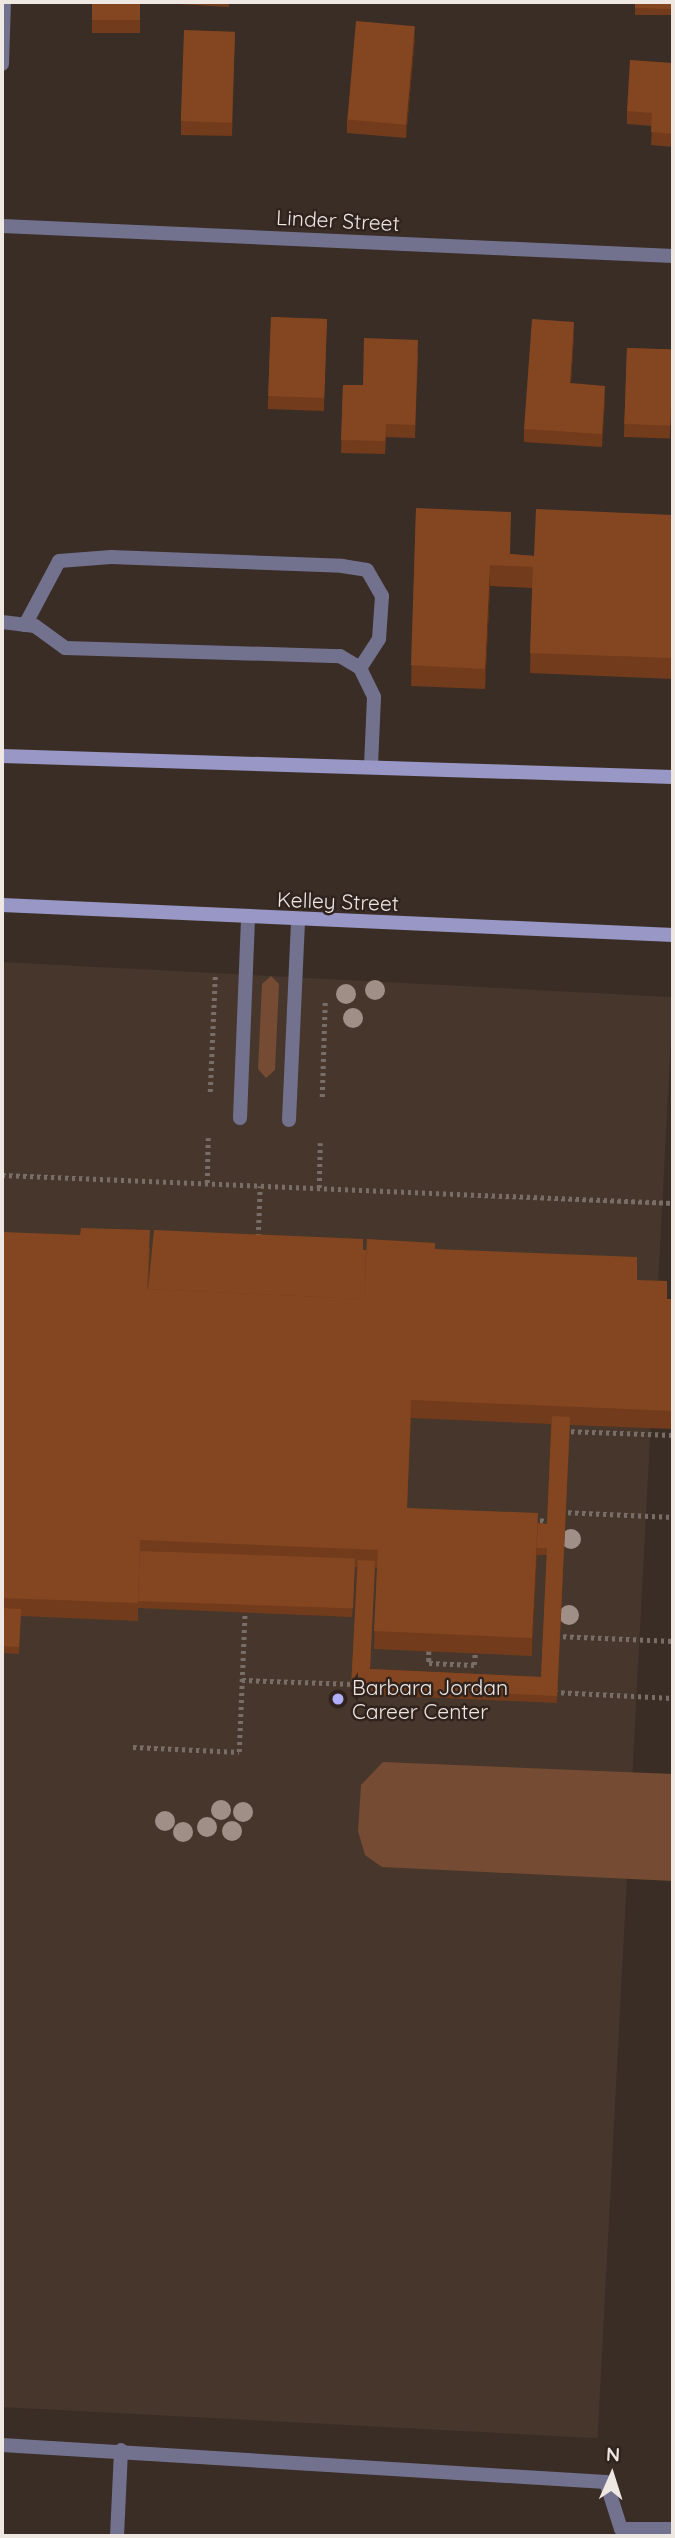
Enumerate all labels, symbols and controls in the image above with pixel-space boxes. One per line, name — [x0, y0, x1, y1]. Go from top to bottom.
street label: Linder Street — [276, 204, 400, 236]
street label: Kelley Street — [277, 886, 399, 916]
place label: Barbara Jordan Career Center — [352, 1674, 508, 1724]
marker: Barbara Jordan Career Center — [330, 1691, 346, 1707]
north arrow — [577, 2440, 647, 2510]
text: N — [605, 2442, 621, 2466]

